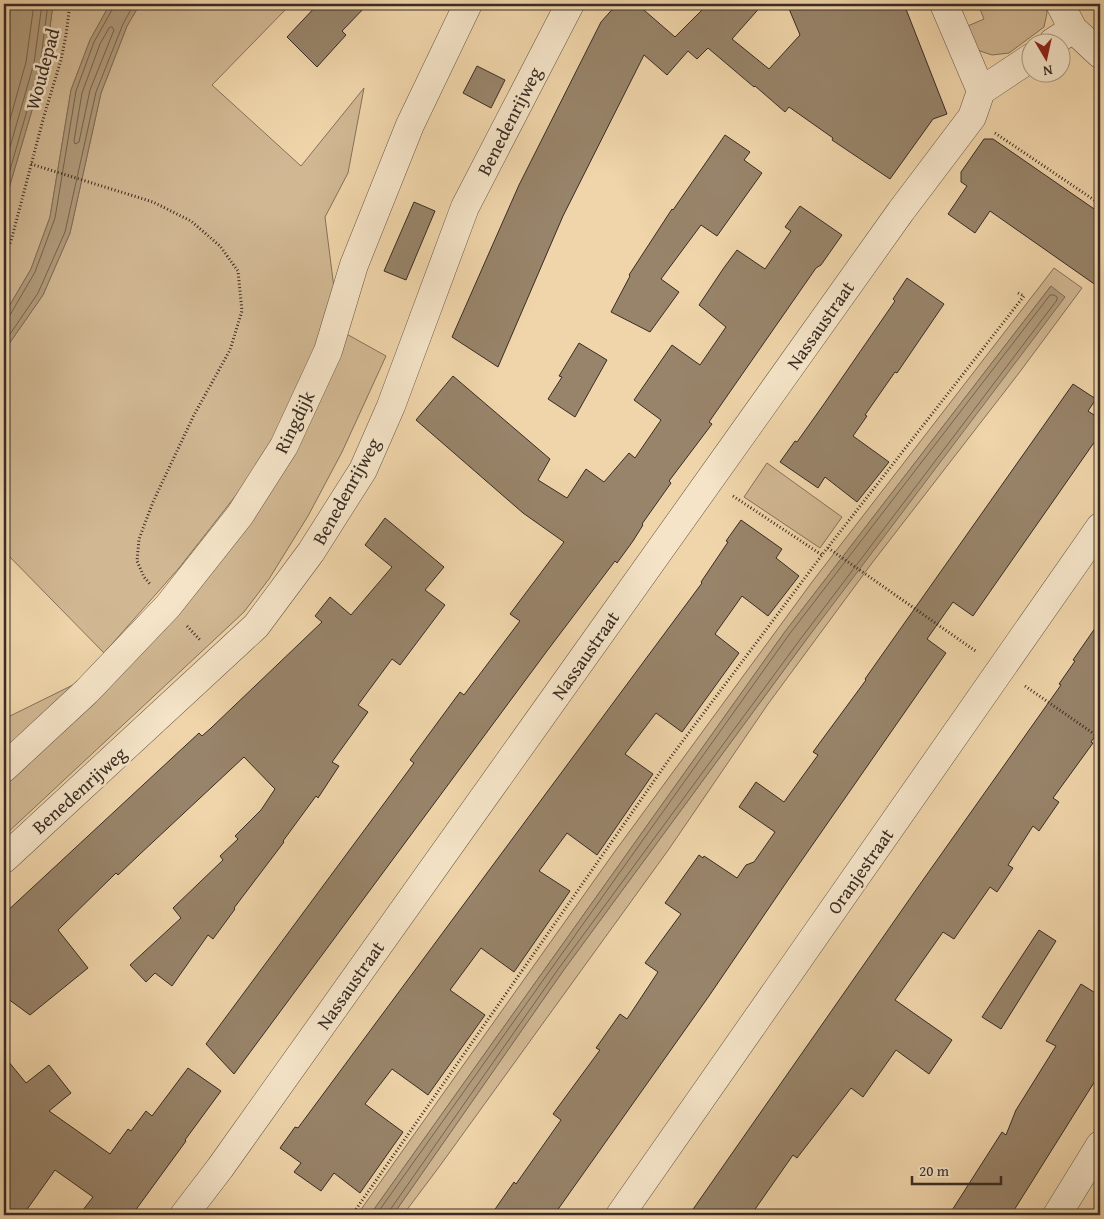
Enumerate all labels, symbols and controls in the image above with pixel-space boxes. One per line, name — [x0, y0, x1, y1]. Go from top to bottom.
street label: Woudepad — [18, 24, 67, 113]
north arrow — [1022, 32, 1072, 82]
text: N — [1041, 60, 1054, 82]
street label: Benedenrijweg — [470, 61, 549, 180]
street label: Nassaustraat — [779, 275, 861, 375]
street label: Ringdijk — [267, 386, 321, 458]
street label: Benedenrijweg — [305, 432, 387, 550]
street label: Nassaustraat — [544, 605, 626, 705]
street label: Benedenrijweg — [26, 740, 133, 840]
street label: Oranjestraat — [820, 822, 900, 920]
street label: Nassaustraat — [309, 935, 391, 1035]
scale bar — [912, 1154, 1000, 1186]
text: 20 m — [919, 1160, 950, 1181]

